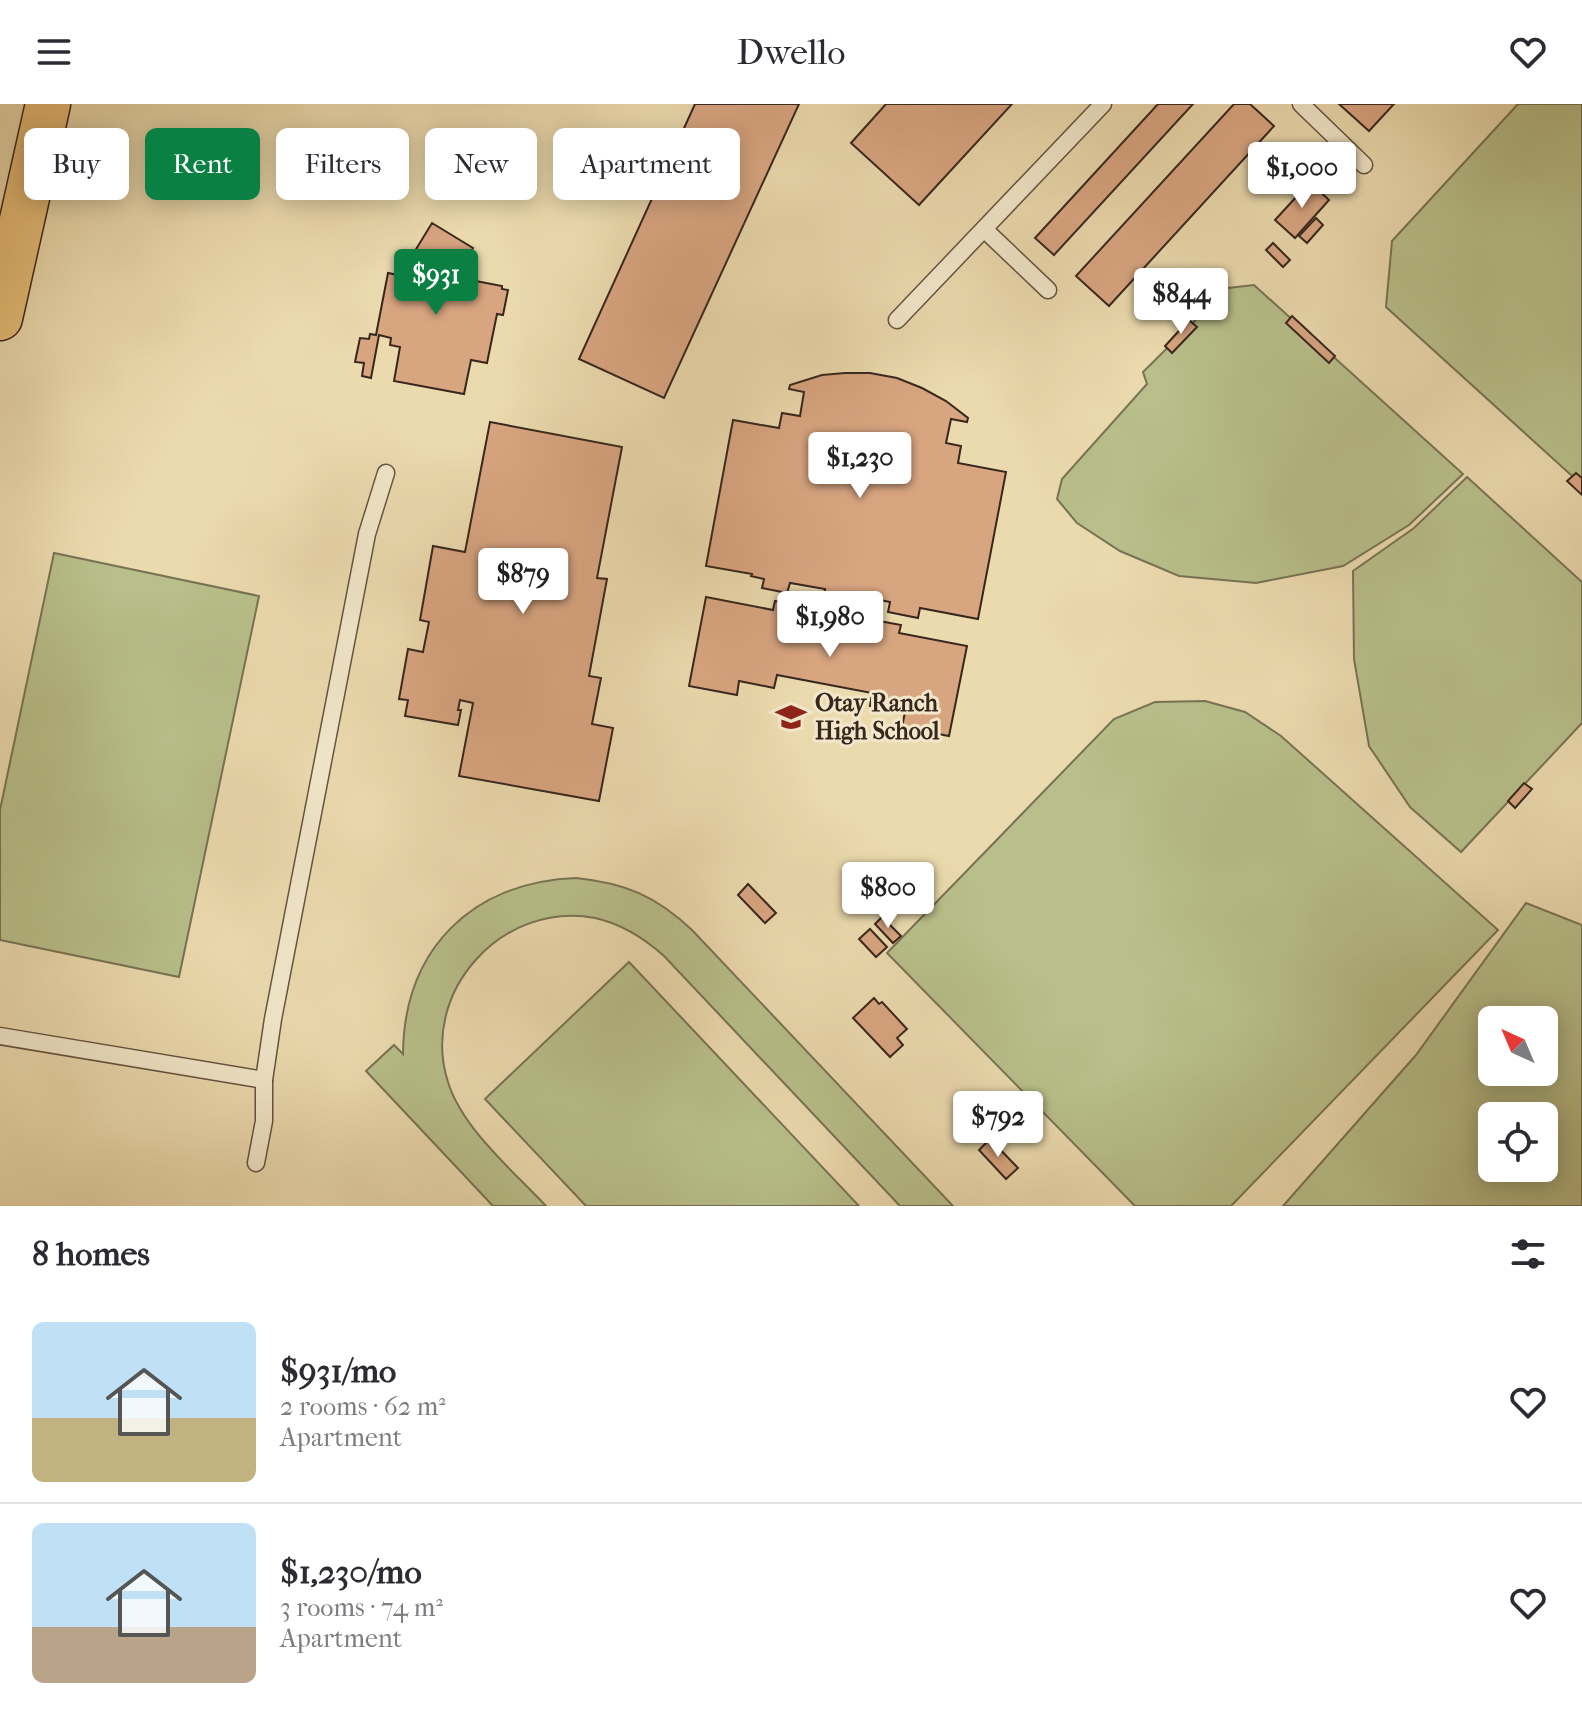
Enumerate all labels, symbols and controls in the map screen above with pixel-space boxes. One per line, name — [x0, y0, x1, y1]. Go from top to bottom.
icon: menu — [32, 30, 76, 74]
icon: heart — [1506, 30, 1550, 74]
text: Dwello — [736, 31, 846, 73]
chip: Buy — [24, 128, 129, 200]
chip: Rent — [145, 128, 260, 200]
chip: Filters — [276, 128, 409, 200]
chip: New — [425, 128, 537, 200]
chip: Apartment — [553, 128, 740, 200]
pin: $1,000 — [1237, 142, 1367, 210]
text: $1,000 — [1266, 152, 1338, 183]
pin: $931 — [389, 249, 483, 317]
text: $931 — [412, 259, 460, 290]
pin: $844 — [1134, 268, 1228, 336]
text: $844 — [1152, 278, 1210, 309]
pin: $1,230 — [795, 432, 925, 500]
text: $1,230 — [826, 442, 894, 473]
pin: $879 — [476, 548, 570, 616]
text: $879 — [496, 558, 550, 589]
pin: $1,980 — [765, 591, 895, 659]
text: $1,980 — [795, 601, 865, 632]
place label: Otay Ranch High School — [815, 689, 940, 745]
school or university icon: Otay Ranch High School — [774, 700, 808, 734]
pin: $800 — [841, 862, 935, 930]
text: $800 — [860, 872, 916, 903]
north arrow — [1478, 1006, 1558, 1086]
map controls — [1478, 1006, 1558, 1182]
pin: $792 — [951, 1091, 1045, 1159]
text: $792 — [971, 1101, 1025, 1132]
button: locate — [1478, 1102, 1558, 1182]
icon: filters — [1506, 1232, 1550, 1276]
text: 8 homes — [32, 1234, 150, 1274]
text: $931/mo — [280, 1351, 396, 1391]
icon: home — [96, 1354, 192, 1450]
icon: heart — [1506, 1380, 1550, 1424]
text: 2 rooms · 62 m² — [280, 1391, 446, 1422]
text: Apartment — [280, 1422, 402, 1453]
text: $1,230/mo — [280, 1552, 422, 1592]
icon: home — [96, 1555, 192, 1651]
icon: heart — [1506, 1581, 1550, 1625]
text: 3 rooms · 74 m² — [280, 1592, 443, 1623]
text: Apartment — [280, 1623, 402, 1654]

